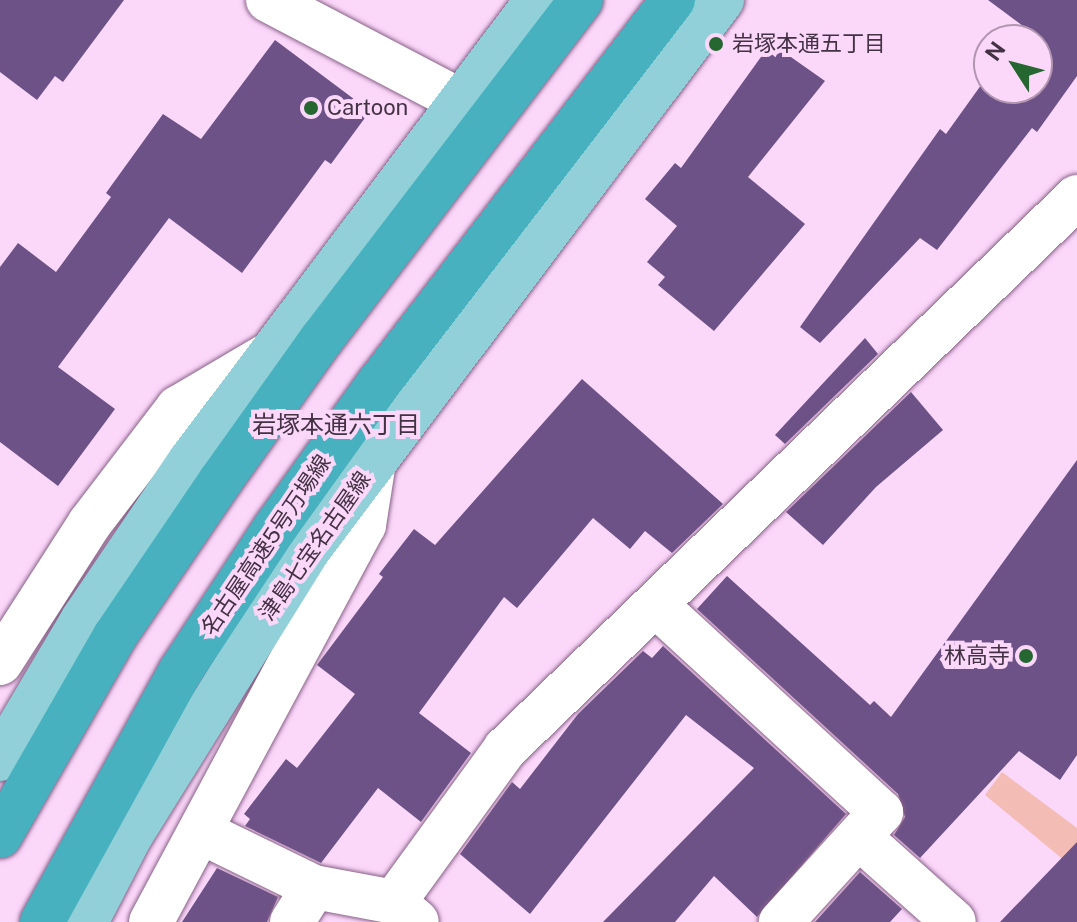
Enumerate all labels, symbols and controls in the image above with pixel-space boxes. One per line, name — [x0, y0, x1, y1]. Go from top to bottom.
north arrow — [973, 24, 1053, 104]
place label: 岩塚本通五丁目 — [732, 31, 886, 57]
marker: 岩塚本通五丁目 — [707, 35, 725, 53]
text: N — [980, 36, 1011, 66]
place label: Cartoon — [327, 95, 408, 121]
marker: Cartoon — [302, 99, 320, 117]
district label: 岩塚本通六丁目 — [252, 411, 420, 439]
street label: 名古屋高速5号万場線 — [196, 450, 336, 640]
street label: 津島七宝名古屋線 — [254, 466, 376, 626]
place label: 林高寺 — [944, 643, 1010, 669]
marker: 林高寺 — [1017, 647, 1035, 665]

